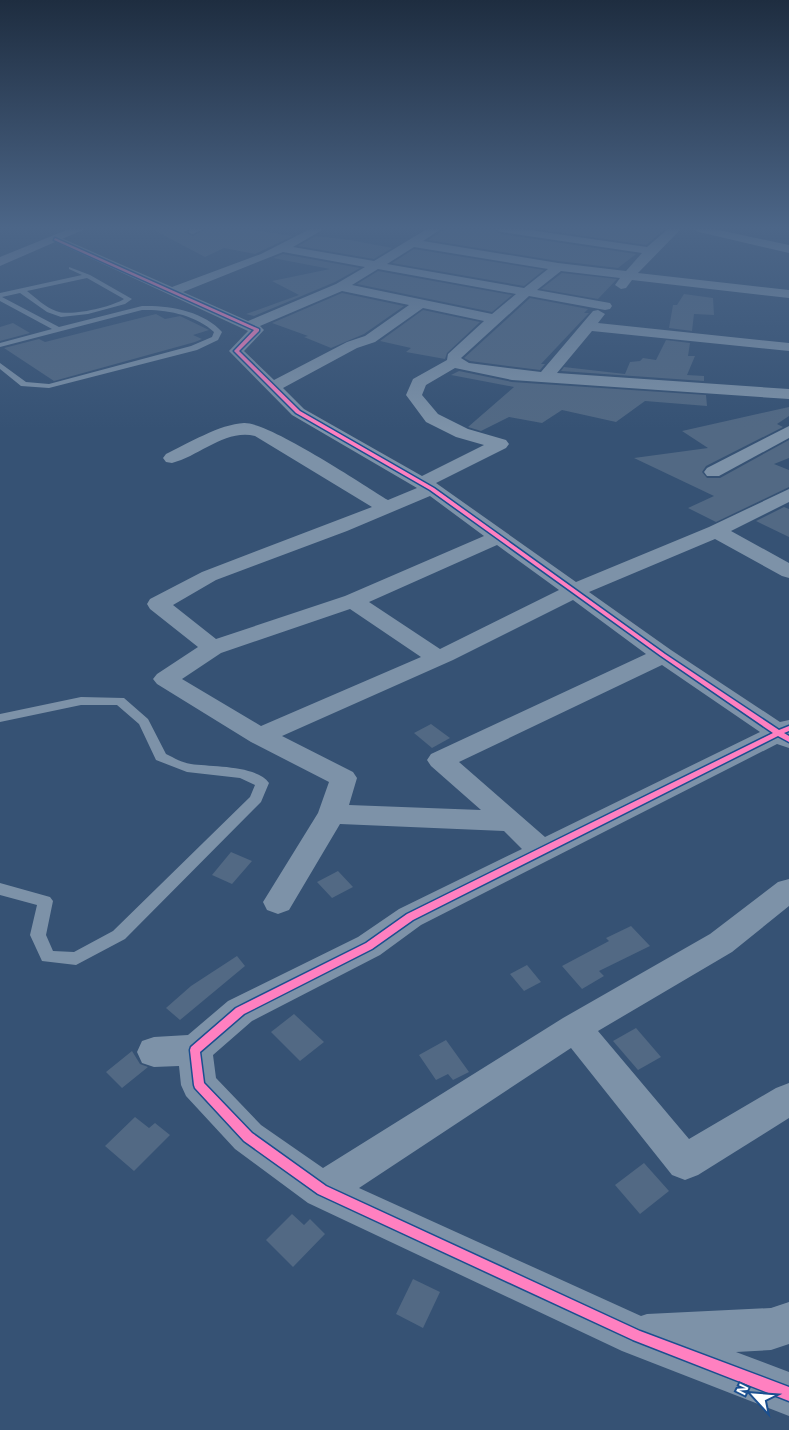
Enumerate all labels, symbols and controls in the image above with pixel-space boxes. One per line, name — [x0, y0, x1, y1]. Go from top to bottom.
north arrow — [729, 1370, 779, 1420]
text: N — [733, 1381, 752, 1397]

